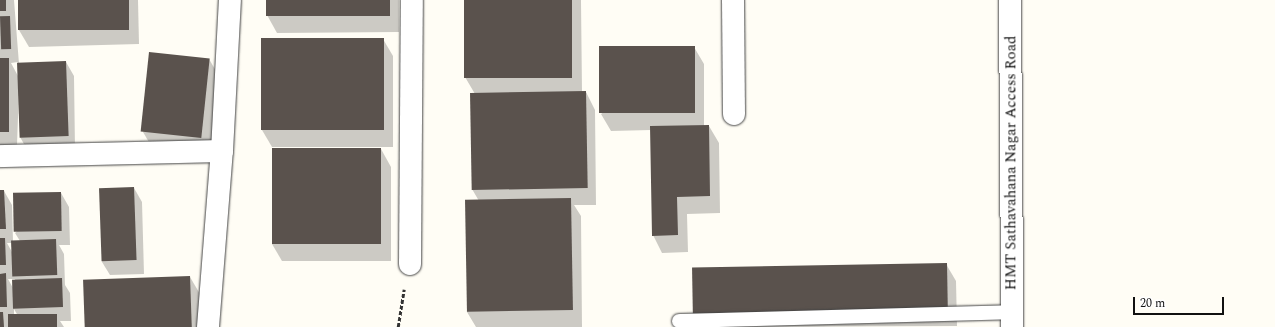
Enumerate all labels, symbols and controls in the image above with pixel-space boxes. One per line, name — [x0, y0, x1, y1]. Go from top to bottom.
street label: HMT Sathavahana Nagar Access Road — [1002, 36, 1020, 290]
scale bar — [1135, 289, 1226, 315]
text: 20 m — [1140, 294, 1165, 313]

